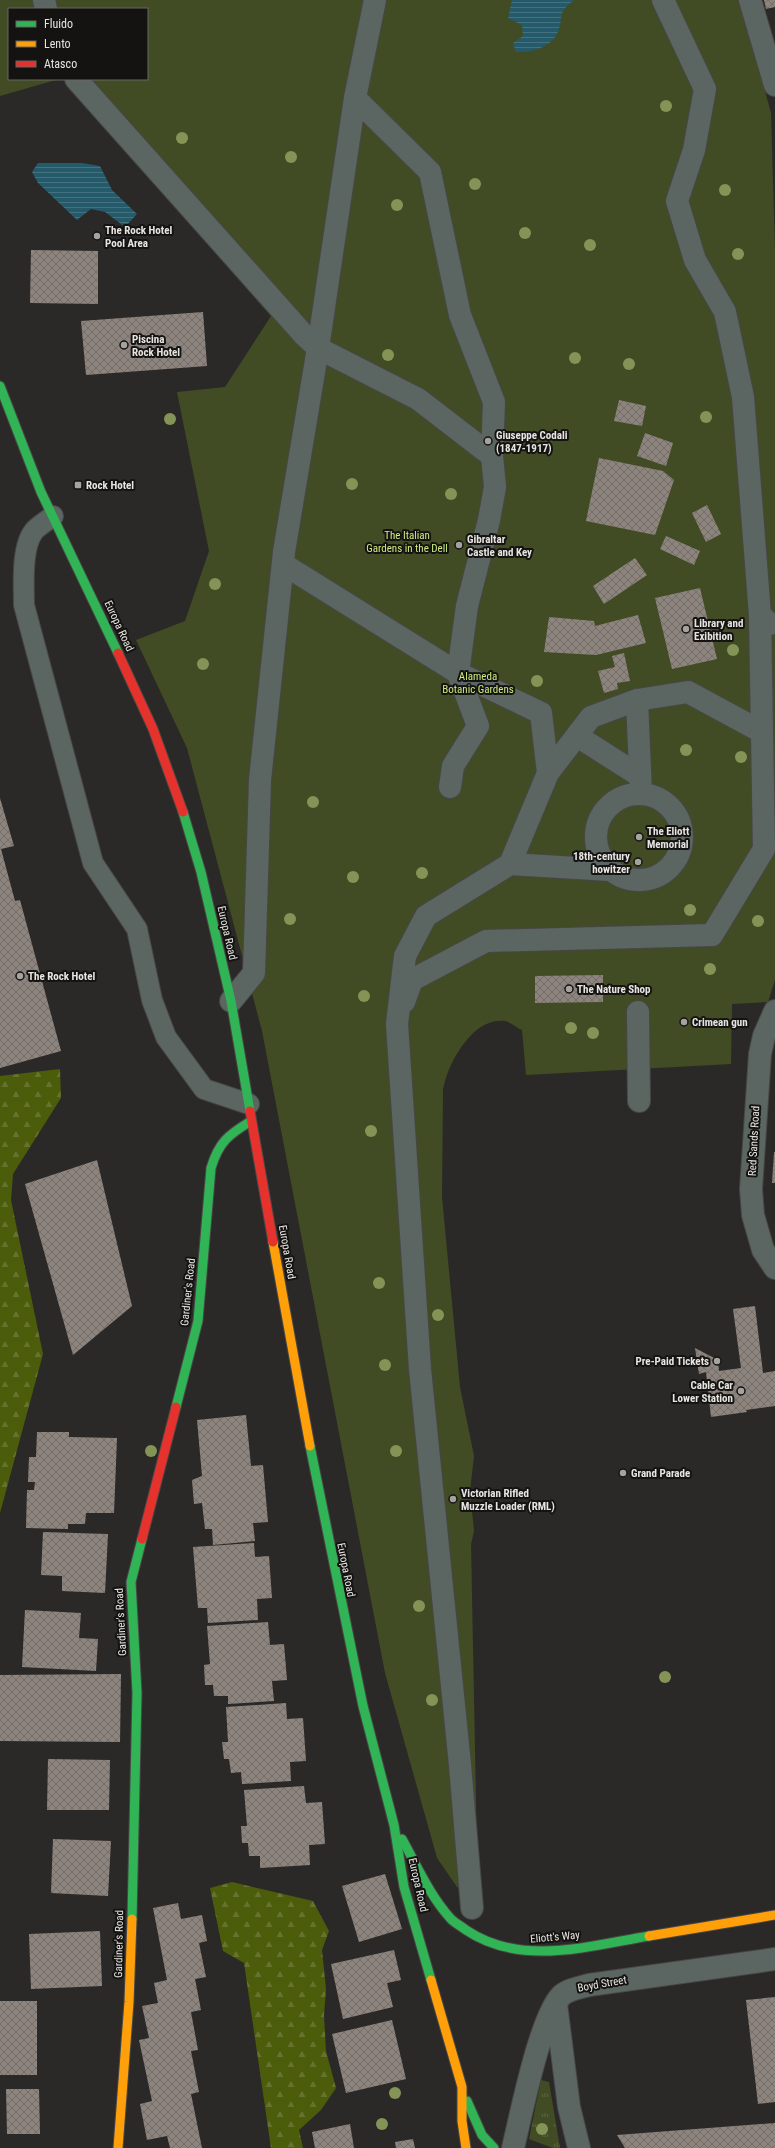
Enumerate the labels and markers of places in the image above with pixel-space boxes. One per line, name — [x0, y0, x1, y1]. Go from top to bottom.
place label: The Rock Hotel Pool Area — [105, 224, 172, 250]
marker: The Rock Hotel Pool Area — [92, 231, 102, 241]
place label: Piscina Rock Hotel — [132, 333, 180, 359]
marker: Piscina Rock Hotel — [119, 340, 129, 350]
place label: Giuseppe Codali (1847-1917) — [496, 429, 568, 455]
marker: Giuseppe Codali (1847-1917) — [483, 436, 493, 446]
place label: Rock Hotel — [86, 479, 134, 492]
marker: Rock Hotel — [73, 480, 83, 490]
place label: Gibraltar Castle and Key — [467, 533, 532, 559]
marker: Gibraltar Castle and Key — [454, 540, 464, 550]
place label: Library and Exibition — [694, 617, 743, 643]
marker: Library and Exibition — [681, 624, 691, 634]
place label: The Eliott Memorial — [647, 825, 690, 851]
marker: The Eliott Memorial — [634, 832, 644, 842]
place label: 18th-century howitzer — [573, 850, 630, 876]
marker: 18th-century howitzer — [633, 857, 643, 867]
place label: The Rock Hotel — [28, 970, 95, 983]
marker: The Rock Hotel — [15, 971, 25, 981]
place label: The Nature Shop — [577, 983, 651, 996]
marker: The Nature Shop — [564, 984, 574, 994]
place label: Crimean gun — [692, 1016, 748, 1029]
marker: Crimean gun — [679, 1017, 689, 1027]
place label: Pre-Paid Tickets — [636, 1355, 709, 1368]
marker: Pre-Paid Tickets — [712, 1356, 722, 1366]
place label: Cable Car Lower Station — [672, 1379, 733, 1405]
marker: Cable Car Lower Station — [736, 1386, 746, 1396]
place label: Grand Parade — [631, 1467, 690, 1480]
marker: Grand Parade — [618, 1468, 628, 1478]
place label: Victorian Rifled Muzzle Loader (RML) — [461, 1487, 555, 1513]
marker: Victorian Rifled Muzzle Loader (RML) — [448, 1494, 458, 1504]

